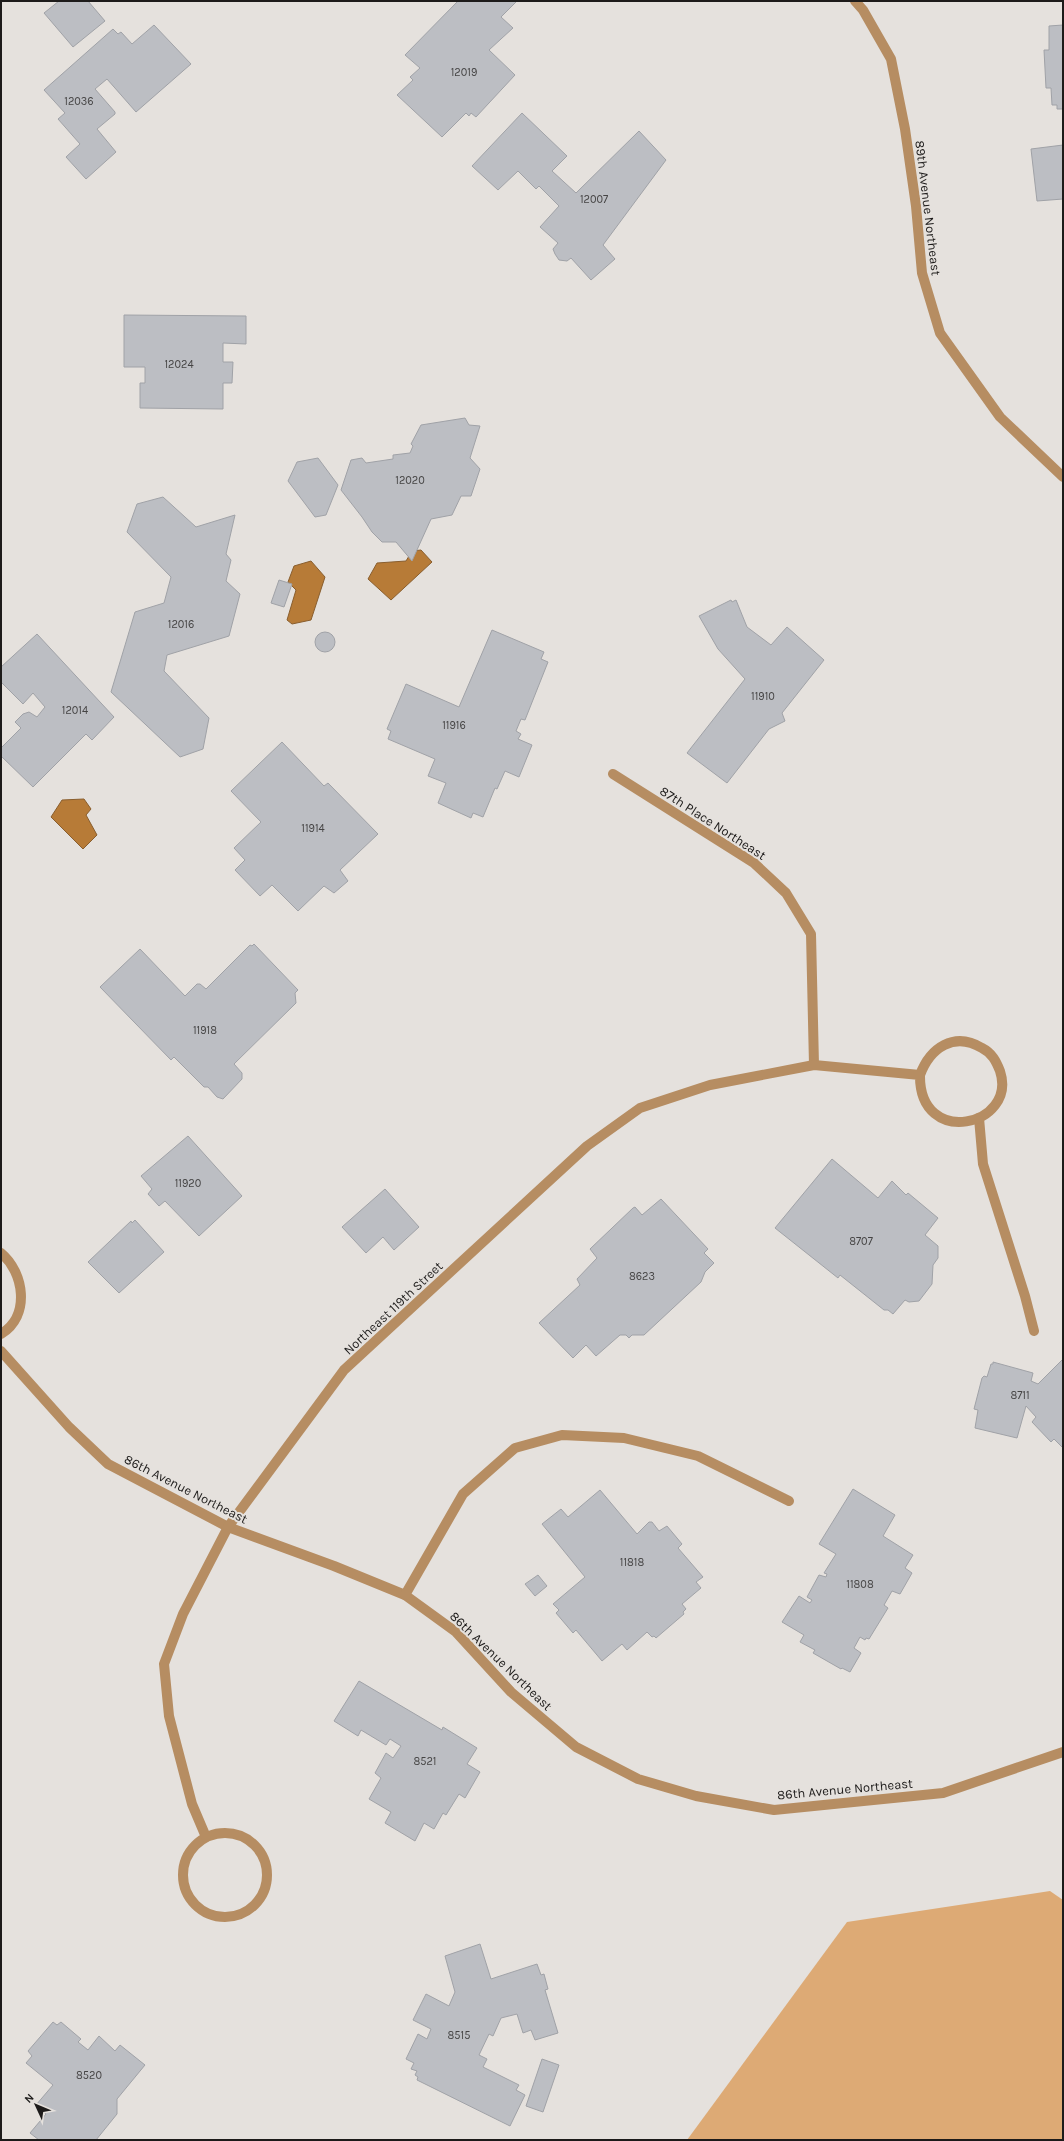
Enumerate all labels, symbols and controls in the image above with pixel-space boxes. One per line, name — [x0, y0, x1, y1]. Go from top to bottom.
house number: 12019 — [451, 66, 477, 79]
house number: 12036 — [64, 95, 94, 108]
street label: 89th Avenue Northeast — [912, 139, 944, 277]
house number: 12007 — [580, 193, 608, 206]
house number: 12024 — [164, 358, 194, 371]
house number: 12020 — [395, 474, 425, 487]
house number: 12016 — [168, 618, 194, 631]
house number: 11910 — [751, 690, 775, 703]
house number: 12014 — [62, 704, 88, 717]
house number: 11916 — [442, 719, 466, 732]
street label: 87th Place Northeast — [657, 783, 769, 863]
house number: 11914 — [301, 822, 325, 835]
house number: 11918 — [193, 1024, 217, 1037]
house number: 11920 — [175, 1177, 201, 1190]
house number: 8707 — [849, 1235, 873, 1248]
street label: Northeast 119th Street — [340, 1258, 446, 1358]
house number: 8623 — [629, 1270, 655, 1283]
house number: 8711 — [1010, 1389, 1030, 1402]
street label: 86th Avenue Northeast — [122, 1451, 250, 1527]
house number: 11818 — [620, 1556, 644, 1569]
house number: 11808 — [846, 1578, 874, 1591]
street label: 86th Avenue Northeast — [447, 1608, 555, 1714]
house number: 8521 — [414, 1755, 436, 1768]
street label: 86th Avenue Northeast — [777, 1776, 914, 1802]
house number: 8515 — [448, 2029, 470, 2042]
house number: 8520 — [76, 2069, 102, 2082]
north arrow — [16, 2085, 56, 2125]
text: N — [22, 2091, 37, 2106]

